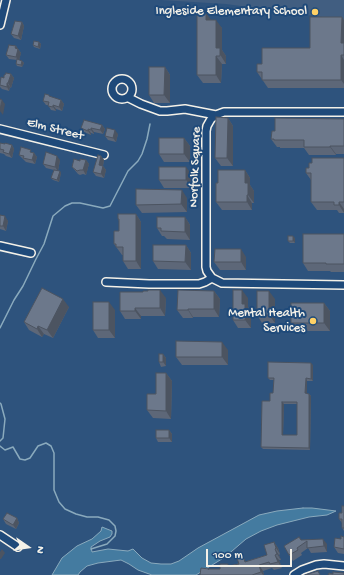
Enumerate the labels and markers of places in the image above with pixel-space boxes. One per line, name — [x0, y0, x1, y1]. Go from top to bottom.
place label: Ingleside Elementary School — [156, 4, 307, 20]
marker: Ingleside Elementary School — [310, 7, 320, 17]
place label: Mental Health Services — [228, 306, 305, 337]
marker: Mental Health Services — [308, 316, 318, 326]

